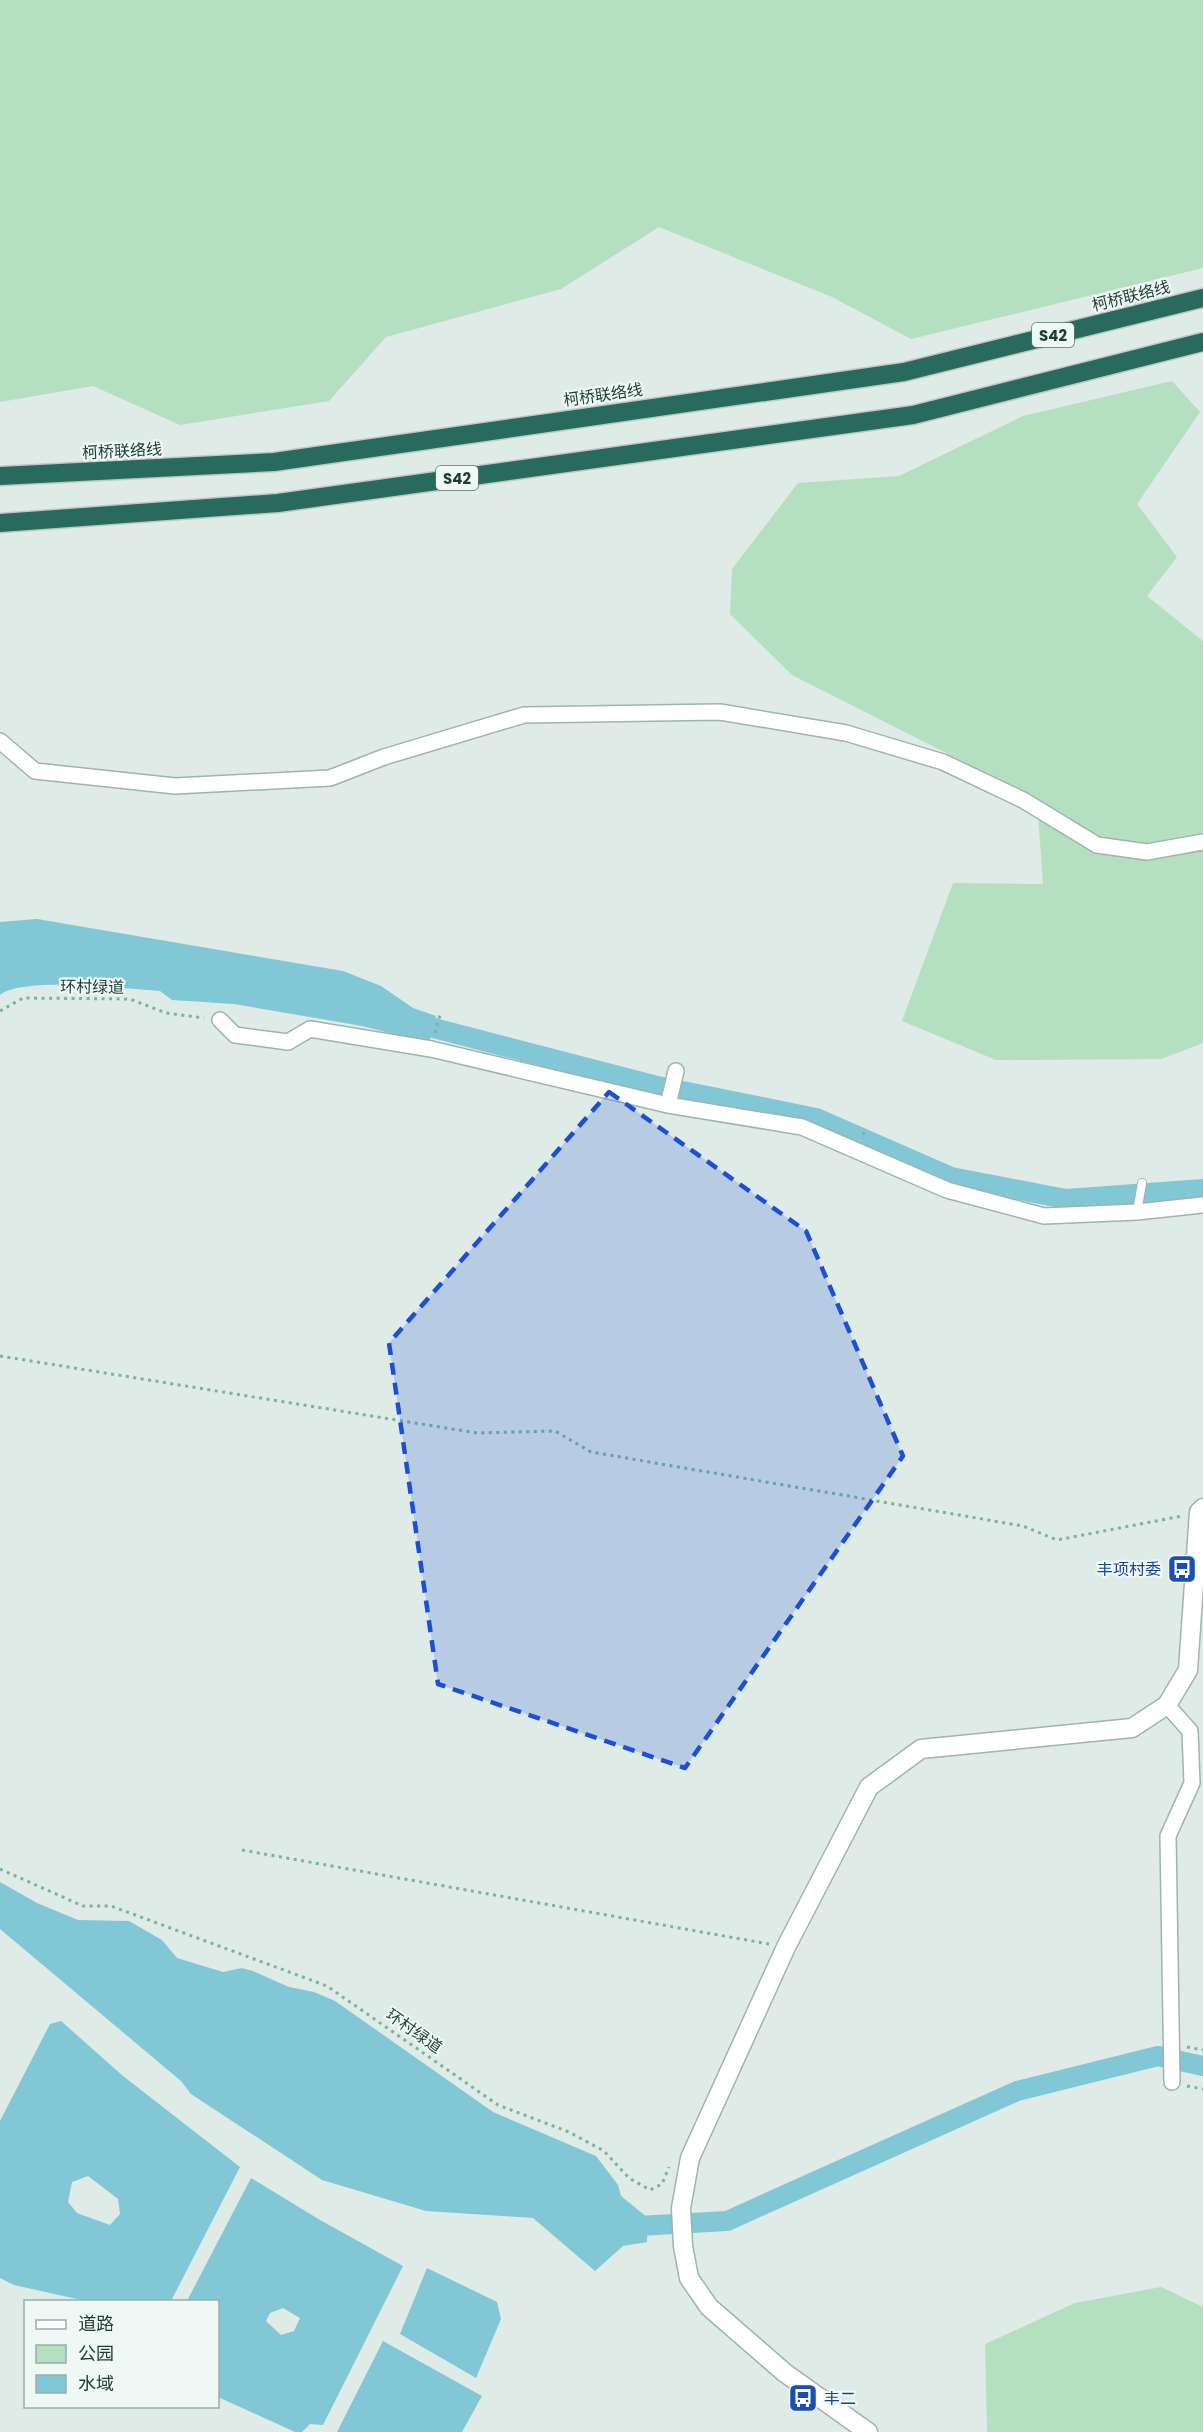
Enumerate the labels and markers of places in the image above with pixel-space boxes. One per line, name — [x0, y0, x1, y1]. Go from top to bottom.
bus stop icon: 丰项村委 — [1166, 1553, 1198, 1585]
place label: 丰项村委 — [1097, 1558, 1161, 1581]
bus stop icon: 丰二 — [787, 2382, 819, 2414]
place label: 丰二 — [824, 2387, 856, 2410]

